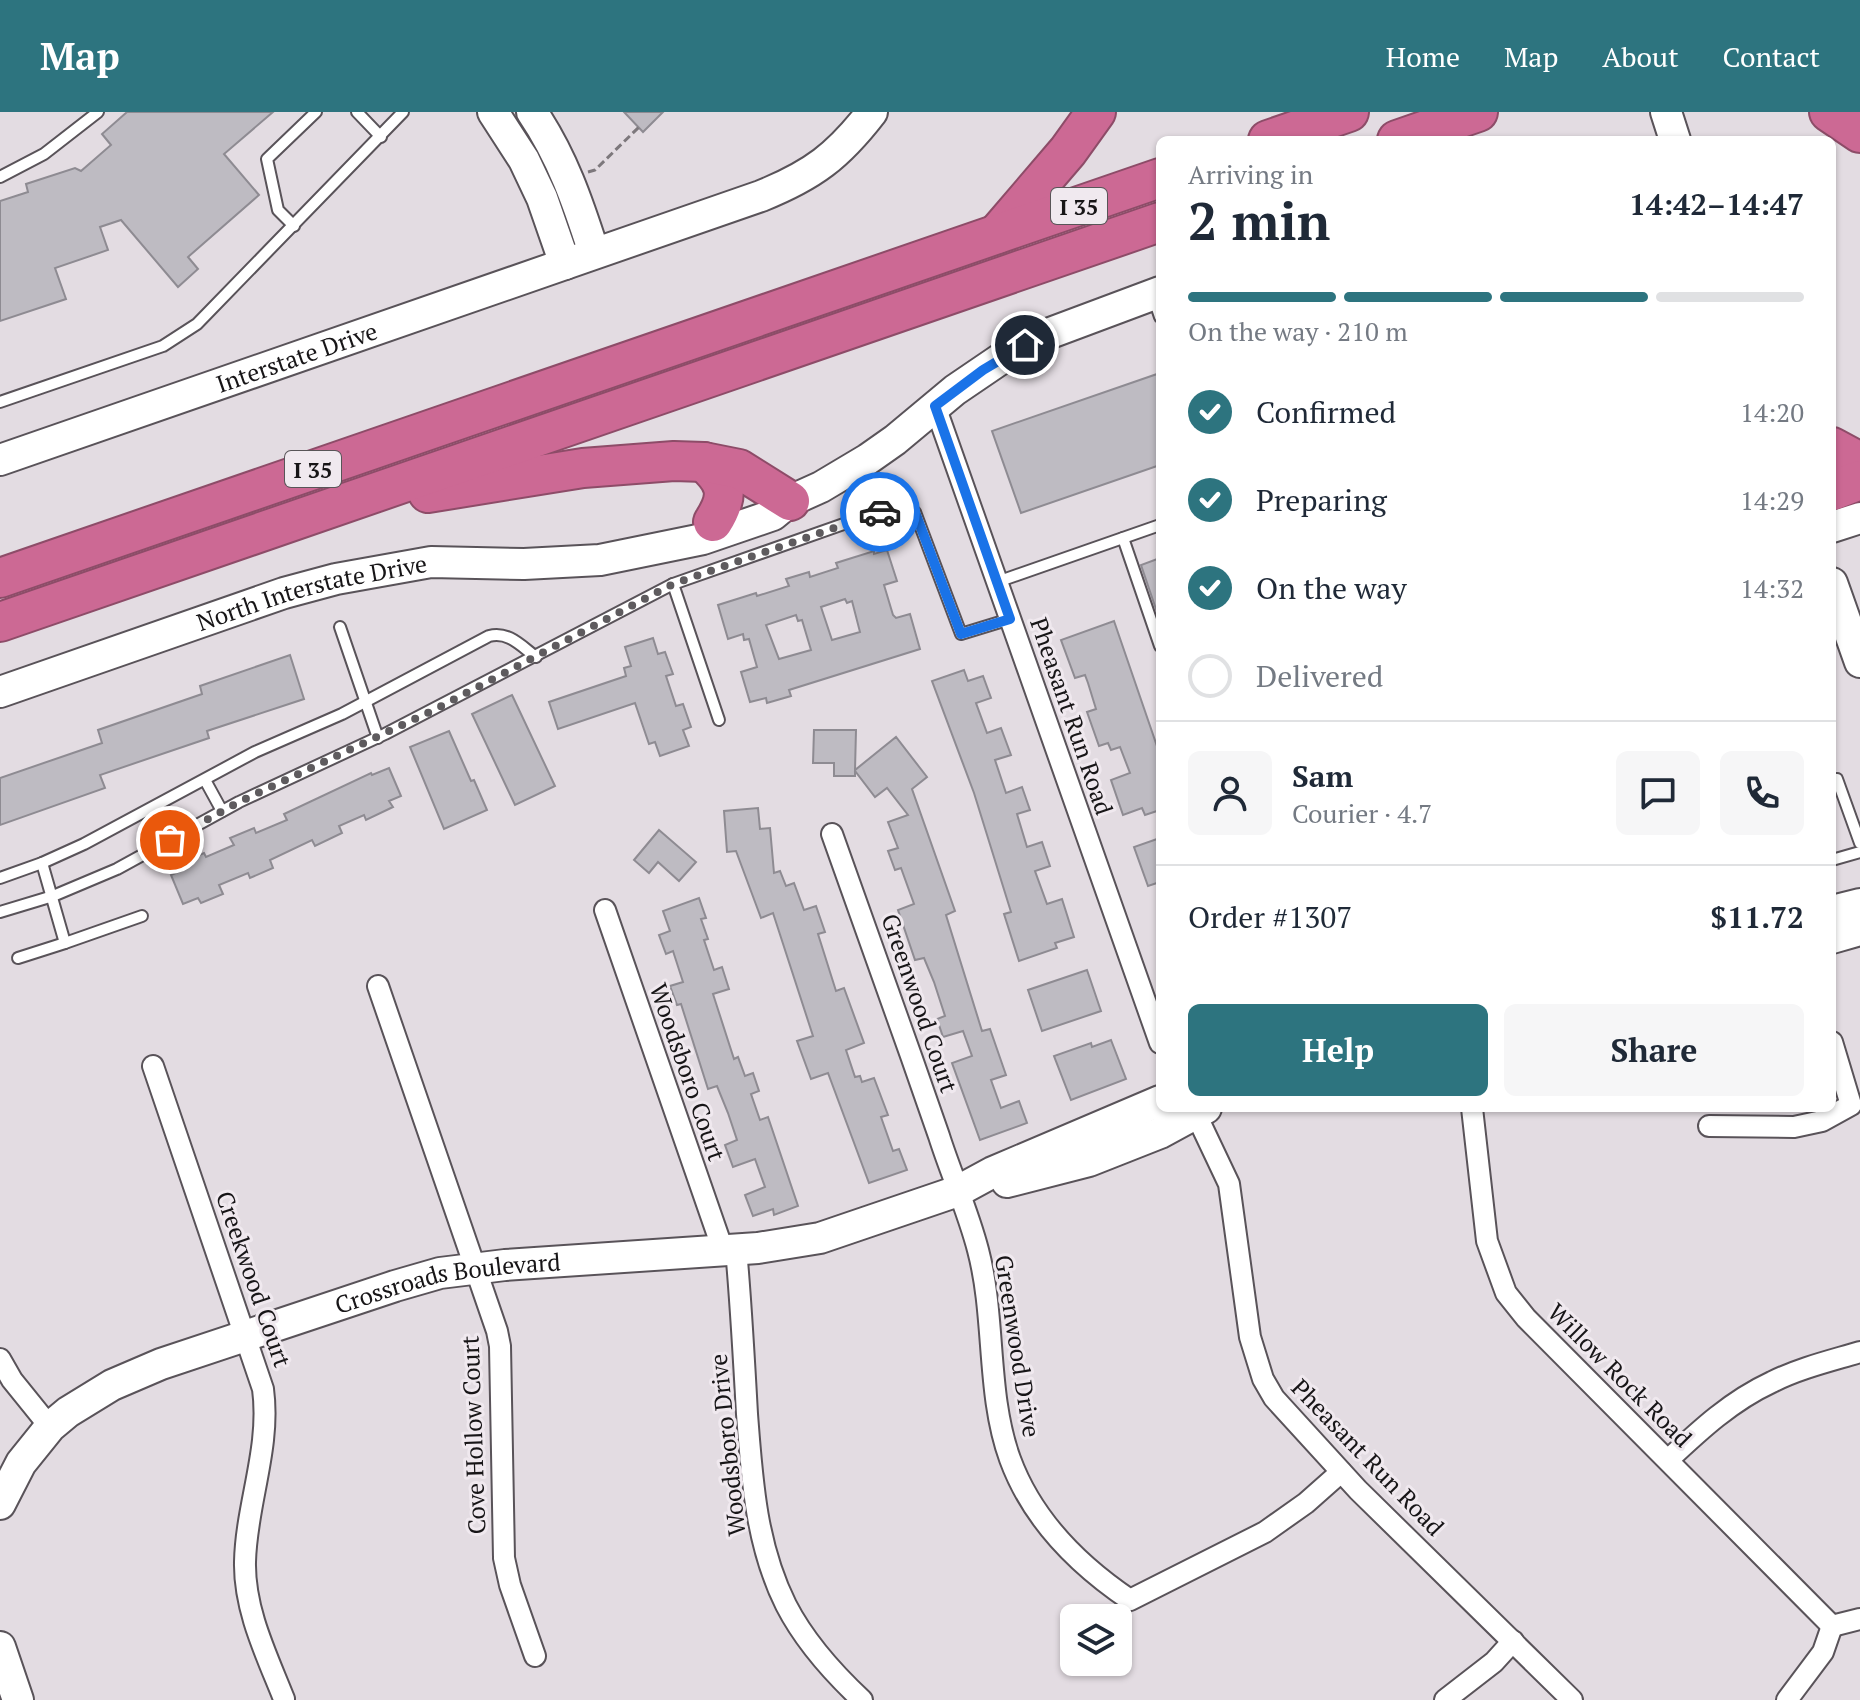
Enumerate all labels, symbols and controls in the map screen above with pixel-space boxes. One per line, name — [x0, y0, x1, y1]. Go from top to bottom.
text: Map — [40, 31, 120, 81]
text: Home — [1386, 38, 1460, 75]
text: Map — [1504, 38, 1558, 75]
text: About — [1602, 38, 1679, 75]
text: Contact — [1723, 38, 1820, 75]
text: Arriving in — [1188, 157, 1313, 191]
text: 14:42–14:47 — [1629, 184, 1804, 224]
text: 2 min — [1188, 186, 1330, 255]
road number: I 35 — [1051, 188, 1107, 224]
pin — [991, 311, 1059, 379]
street label: Interstate Drive — [212, 314, 381, 400]
text: On the way · 210 m — [1188, 314, 1408, 348]
icon: home — [1003, 323, 1047, 367]
icon: check — [1188, 390, 1232, 434]
text: Confirmed — [1256, 392, 1396, 432]
text: 14:20 — [1740, 395, 1804, 429]
road number: I 35 — [285, 451, 341, 487]
courier — [840, 472, 920, 552]
icon: check — [1188, 478, 1232, 522]
text: Preparing — [1256, 480, 1387, 520]
text: 14:29 — [1740, 483, 1804, 517]
icon: car — [858, 490, 902, 534]
street label: North Interstate Drive — [192, 547, 429, 638]
icon: check — [1188, 566, 1232, 610]
text: On the way — [1256, 568, 1407, 608]
text: 14:32 — [1740, 571, 1804, 605]
street label: Pheasant Run Road — [1023, 613, 1121, 819]
text: Delivered — [1256, 656, 1383, 696]
button: person — [1188, 751, 1272, 835]
button: chat — [1616, 751, 1700, 835]
button: phone — [1720, 751, 1804, 835]
text: Sam — [1292, 756, 1353, 796]
text: Courier · 4.7 — [1292, 796, 1432, 830]
pin — [136, 806, 204, 874]
icon: bag — [148, 818, 192, 862]
text: Order #1307 — [1188, 897, 1352, 937]
text: $11.72 — [1710, 897, 1804, 937]
street label: Greenwood Court — [874, 909, 966, 1097]
street label: Woodsboro Court — [643, 979, 733, 1165]
button: Help — [1188, 1004, 1488, 1096]
button: Share — [1504, 1004, 1804, 1096]
street label: Creekwood Court — [209, 1187, 299, 1371]
street label: Crossroads Boulevard — [331, 1245, 562, 1321]
street label: Greenwood Drive — [988, 1253, 1048, 1439]
street label: Willow Rock Road — [1541, 1296, 1699, 1454]
street label: Cove Hollow Court — [454, 1335, 492, 1535]
street label: Woodsboro Drive — [702, 1352, 752, 1538]
street label: Pheasant Run Road — [1285, 1372, 1451, 1542]
map controls — [1060, 1604, 1132, 1676]
button: layers — [1060, 1604, 1132, 1676]

